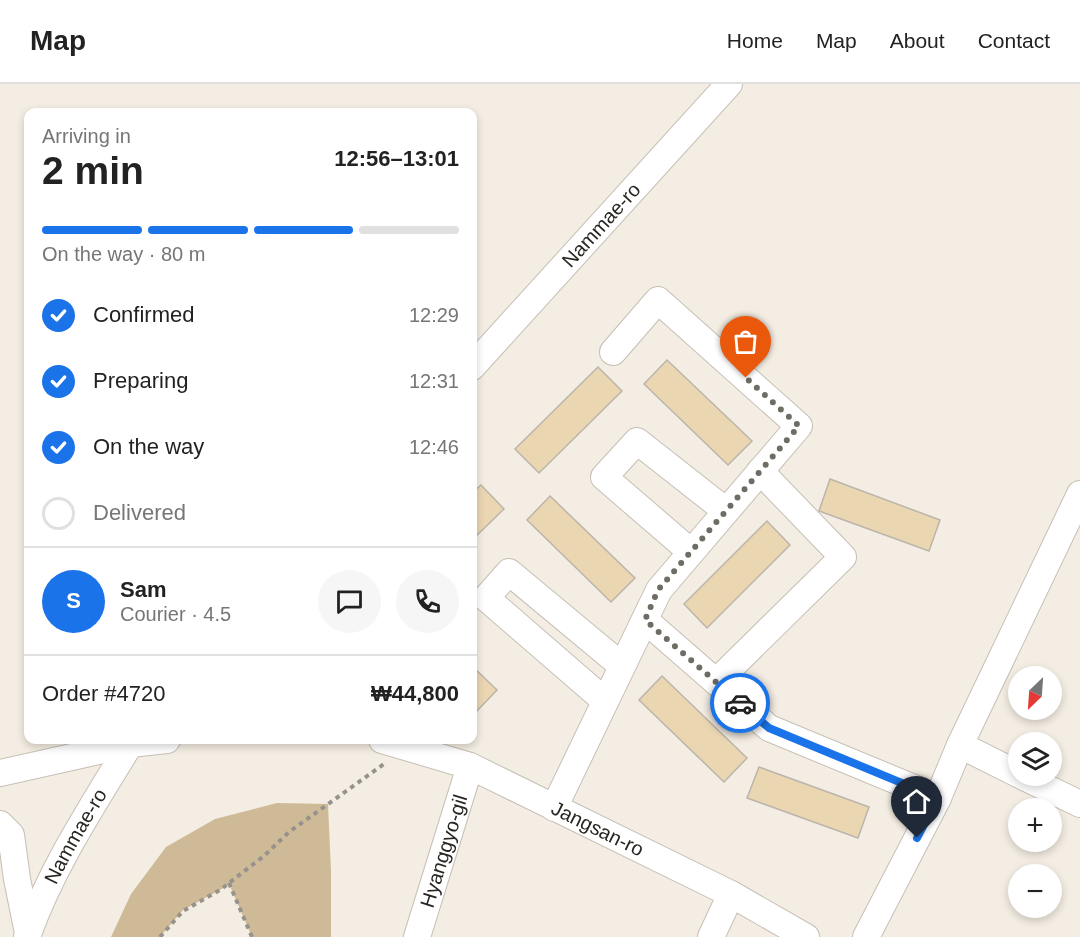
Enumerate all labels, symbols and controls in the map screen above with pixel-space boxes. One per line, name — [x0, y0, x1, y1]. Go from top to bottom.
text: Map — [30, 25, 86, 56]
text: Home — [727, 29, 783, 52]
text: Map — [816, 29, 857, 52]
text: About — [890, 29, 945, 52]
text: Contact — [978, 29, 1050, 52]
text: Arriving in — [42, 125, 131, 147]
text: 12:56–13:01 — [334, 146, 459, 171]
text: 2 min — [42, 149, 144, 192]
street label: Nammae-ro — [557, 178, 645, 271]
text: On the way · 80 m — [42, 243, 205, 265]
icon: check — [42, 299, 75, 332]
text: Confirmed — [93, 302, 194, 327]
text: 12:29 — [409, 304, 459, 326]
pin — [720, 316, 771, 378]
icon: bag — [729, 325, 762, 358]
icon: check — [42, 365, 75, 398]
text: Preparing — [93, 368, 188, 393]
text: 12:31 — [409, 370, 459, 392]
icon: check — [42, 431, 75, 464]
text: On the way — [93, 434, 204, 459]
text: 12:46 — [409, 436, 459, 458]
text: Delivered — [93, 500, 186, 525]
button: chat — [318, 570, 381, 633]
button: phone — [396, 570, 459, 633]
text: Sam — [120, 577, 166, 602]
text: S — [66, 588, 81, 613]
text: Courier · 4.5 — [120, 603, 231, 625]
north arrow — [1008, 666, 1062, 720]
map controls — [1008, 666, 1062, 918]
courier — [710, 673, 770, 733]
text: Order #4720 — [42, 681, 166, 706]
text: ₩44,800 — [371, 681, 459, 706]
icon: car — [724, 687, 757, 720]
button: layers — [1008, 732, 1062, 786]
pin — [891, 776, 942, 838]
street label: Nammae-ro — [40, 785, 111, 887]
icon: home — [900, 785, 933, 818]
street label: Hyanggyo-gil — [416, 792, 471, 910]
street label: Jangsan-ro — [548, 797, 647, 861]
button: + — [1008, 798, 1062, 852]
button: − — [1008, 864, 1062, 918]

